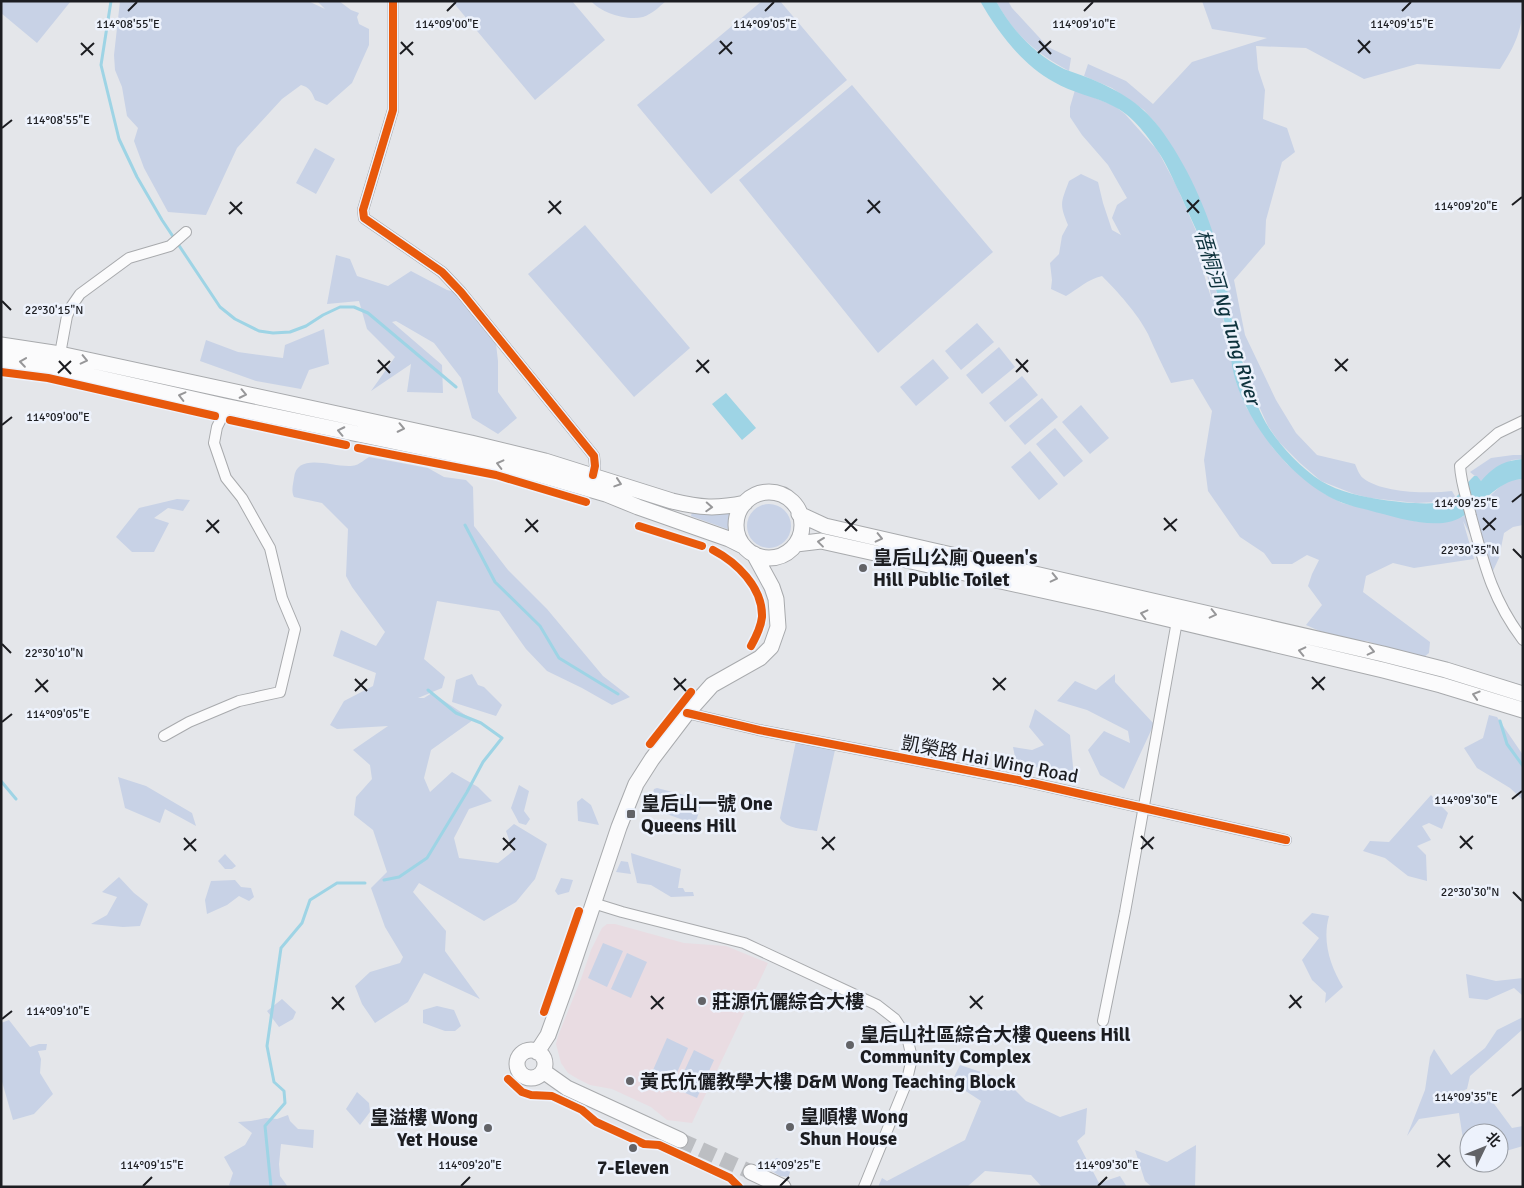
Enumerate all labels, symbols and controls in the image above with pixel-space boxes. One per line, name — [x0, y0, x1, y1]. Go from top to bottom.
text: 114°08'55"E — [96, 17, 160, 32]
text: 114°09'00"E — [415, 17, 479, 32]
text: 114°09'05"E — [733, 17, 797, 32]
text: 114°09'10"E — [1052, 17, 1116, 32]
text: 114°09'15"E — [1370, 17, 1434, 32]
text: 114°08'55"E — [26, 113, 90, 128]
text: 114°09'20"E — [1434, 199, 1498, 214]
water label: 梧桐河 Ng Tung River — [1189, 227, 1267, 410]
text: 22°30'15"N — [25, 303, 83, 318]
one-way arrow — [79, 354, 88, 365]
one-way arrow — [19, 358, 28, 368]
one-way arrow — [238, 388, 247, 399]
one-way arrow — [178, 391, 187, 402]
text: 114°09'00"E — [26, 410, 90, 425]
one-way arrow — [397, 422, 406, 432]
one-way arrow — [336, 426, 345, 436]
one-way arrow — [496, 460, 504, 470]
one-way arrow — [613, 477, 621, 487]
text: 114°09'25"E — [1434, 496, 1498, 511]
one-way arrow — [705, 502, 713, 513]
one-way arrow — [874, 532, 883, 543]
one-way arrow — [816, 537, 824, 548]
text: 22°30'35"N — [1441, 543, 1499, 558]
place label: 皇后山公廁 Queen's Hill Public Toilet — [873, 546, 1037, 592]
marker: 皇后山公廁 Queen's Hill Public Toilet — [857, 562, 869, 574]
one-way arrow — [1050, 572, 1059, 583]
one-way arrow — [1208, 608, 1217, 619]
one-way arrow — [1139, 609, 1148, 620]
one-way arrow — [1366, 645, 1375, 656]
text: 22°30'10"N — [25, 646, 83, 661]
one-way arrow — [1297, 646, 1306, 657]
one-way arrow — [1473, 691, 1481, 701]
text: 114°09'05"E — [26, 707, 90, 722]
street label: 凱榮路 Hai Wing Road — [899, 731, 1080, 789]
place label: 皇后山一號 One Queens Hill — [641, 792, 773, 838]
text: 114°09'30"E — [1434, 793, 1498, 808]
marker: 皇后山一號 One Queens Hill — [625, 808, 637, 820]
text: 22°30'30"N — [1441, 885, 1499, 900]
place label: 莊源伉儷綜合大樓 — [712, 990, 864, 1014]
marker: 莊源伉儷綜合大樓 — [696, 995, 708, 1007]
text: 114°09'10"E — [26, 1004, 90, 1019]
place label: 皇后山社區綜合大樓 Queens Hill Community Complex — [860, 1023, 1131, 1069]
marker: 皇后山社區綜合大樓 Queens Hill Community Complex — [844, 1039, 856, 1051]
place label: 黃氏伉儷教學大樓 D&M Wong Teaching Block — [640, 1070, 1016, 1094]
marker: 黃氏伉儷教學大樓 D&M Wong Teaching Block — [624, 1075, 636, 1087]
text: 114°09'35"E — [1434, 1090, 1498, 1105]
place label: 皇順樓 Wong Shun House — [800, 1105, 908, 1151]
place label: 皇溢樓 Wong Yet House — [370, 1106, 478, 1152]
marker: 皇順樓 Wong Shun House — [784, 1121, 796, 1133]
marker: 皇溢樓 Wong Yet House — [482, 1122, 494, 1134]
north arrow — [1459, 1123, 1509, 1173]
text: 北 — [1482, 1129, 1504, 1150]
marker: 7-Eleven — [627, 1142, 639, 1154]
place label: 7-Eleven — [597, 1156, 669, 1180]
text: 114°09'15"E — [120, 1158, 184, 1173]
text: 114°09'20"E — [438, 1158, 502, 1173]
text: 114°09'25"E — [757, 1158, 821, 1173]
text: 114°09'30"E — [1075, 1158, 1139, 1173]

